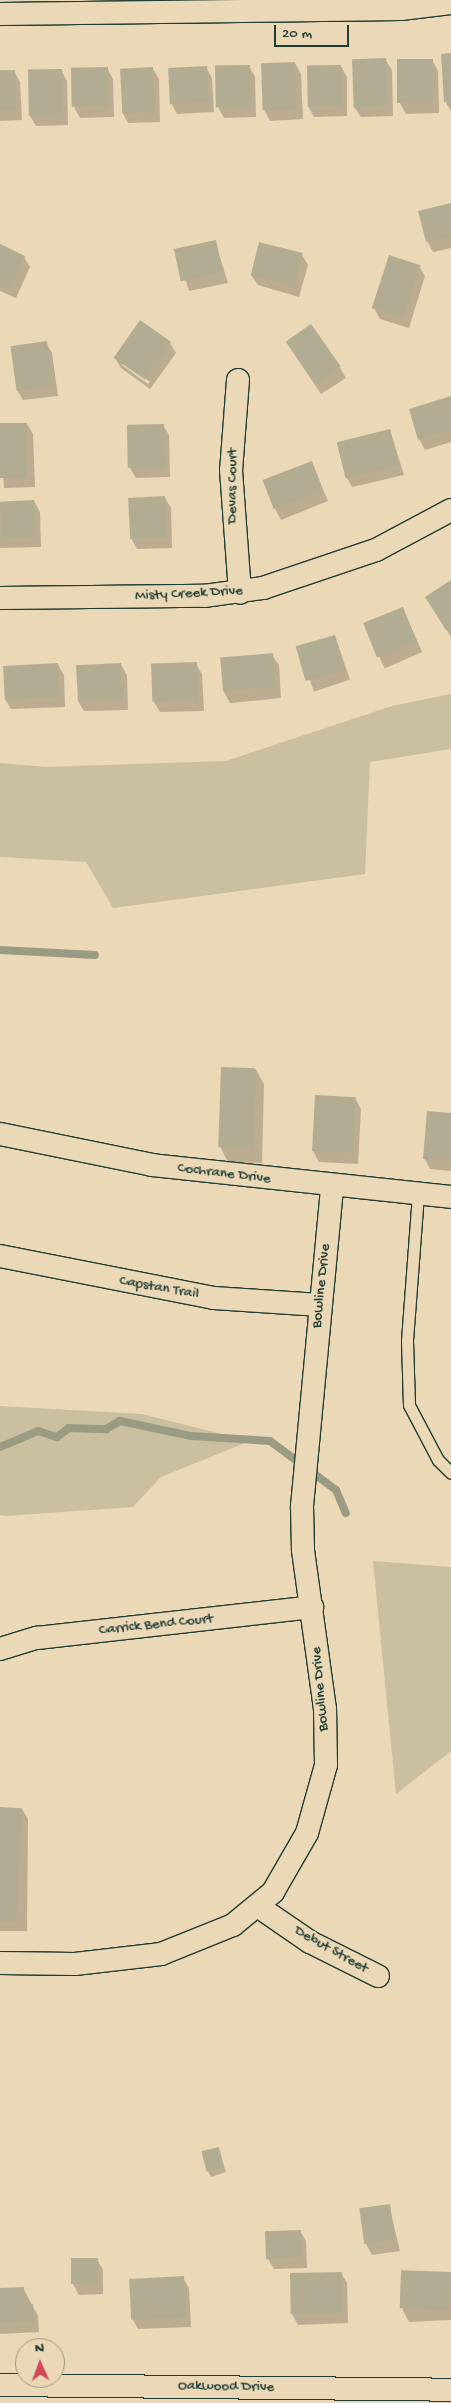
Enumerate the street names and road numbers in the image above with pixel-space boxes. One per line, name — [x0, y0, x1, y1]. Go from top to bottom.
street label: Devas Court — [224, 448, 242, 524]
street label: Misty Creek Drive — [135, 582, 243, 606]
street label: Cochrane Drive — [176, 1159, 272, 1189]
street label: Bowline Drive — [309, 1243, 335, 1329]
street label: Capstan Trail — [118, 1272, 200, 1304]
street label: Carrick Bend Court — [98, 1610, 214, 1640]
street label: Bowline Drive — [308, 1646, 334, 1732]
street label: Debut Street — [291, 1922, 371, 1978]
street label: Oakwood Drive — [178, 2377, 274, 2397]

